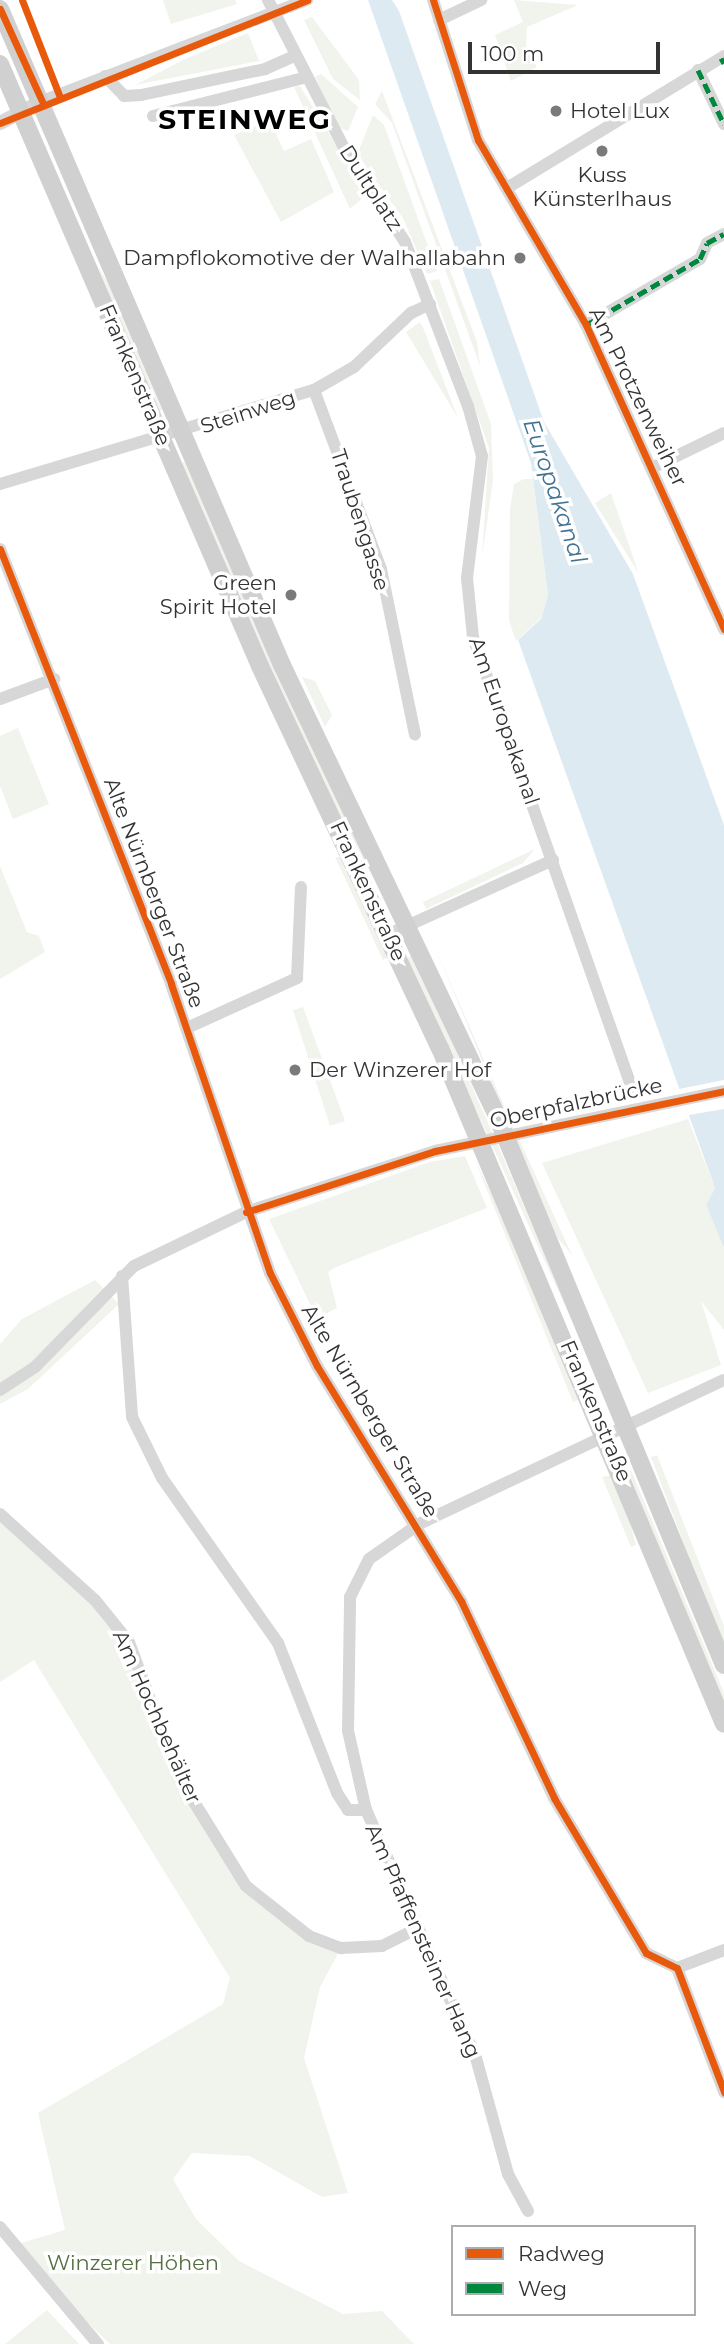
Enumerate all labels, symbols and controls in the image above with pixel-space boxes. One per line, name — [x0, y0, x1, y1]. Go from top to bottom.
scale bar — [472, 28, 664, 72]
text: 100 m — [481, 41, 544, 66]
place label: Hotel Lux — [570, 98, 670, 124]
district label: STEINWEG — [159, 102, 331, 136]
marker: Hotel Lux — [548, 103, 564, 119]
street label: Dultplatz — [334, 140, 408, 236]
marker: Kuss Künsterlhaus — [594, 143, 610, 159]
place label: Kuss Künsterlhaus — [533, 162, 671, 212]
place label: Dampflokomotive der Walhallabahn — [123, 245, 506, 271]
marker: Dampflokomotive der Walhallabahn — [512, 250, 528, 266]
street label: Frankenstraße — [94, 300, 176, 450]
street label: Am Protzenweiher — [584, 303, 692, 491]
street label: Steinweg — [197, 385, 299, 439]
water label: Europakanal — [517, 415, 593, 567]
street label: Traubengasse — [325, 446, 395, 594]
place label: Green Spirit Hotel — [160, 570, 277, 620]
marker: Green Spirit Hotel — [283, 587, 299, 603]
street label: Am Europakanal — [463, 634, 545, 808]
street label: Alte Nürnberger Straße — [98, 774, 210, 1012]
street label: Frankenstraße — [325, 817, 411, 965]
place label: Der Winzerer Hof — [309, 1057, 491, 1083]
marker: Der Winzerer Hof — [287, 1062, 303, 1078]
street label: Oberpfalzbrücke — [487, 1072, 665, 1134]
street label: Alte Nürnberger Straße — [296, 1300, 444, 1522]
street label: Frankenstraße — [555, 1336, 637, 1486]
street label: Am Hochbehälter — [107, 1626, 207, 1808]
street label: Am Pfaffensteiner Hang — [360, 1820, 486, 2062]
legend — [451, 2225, 696, 2316]
text: Radweg — [518, 2241, 605, 2266]
park label: Winzerer Höhen — [47, 2250, 219, 2276]
text: Weg — [518, 2276, 567, 2301]

